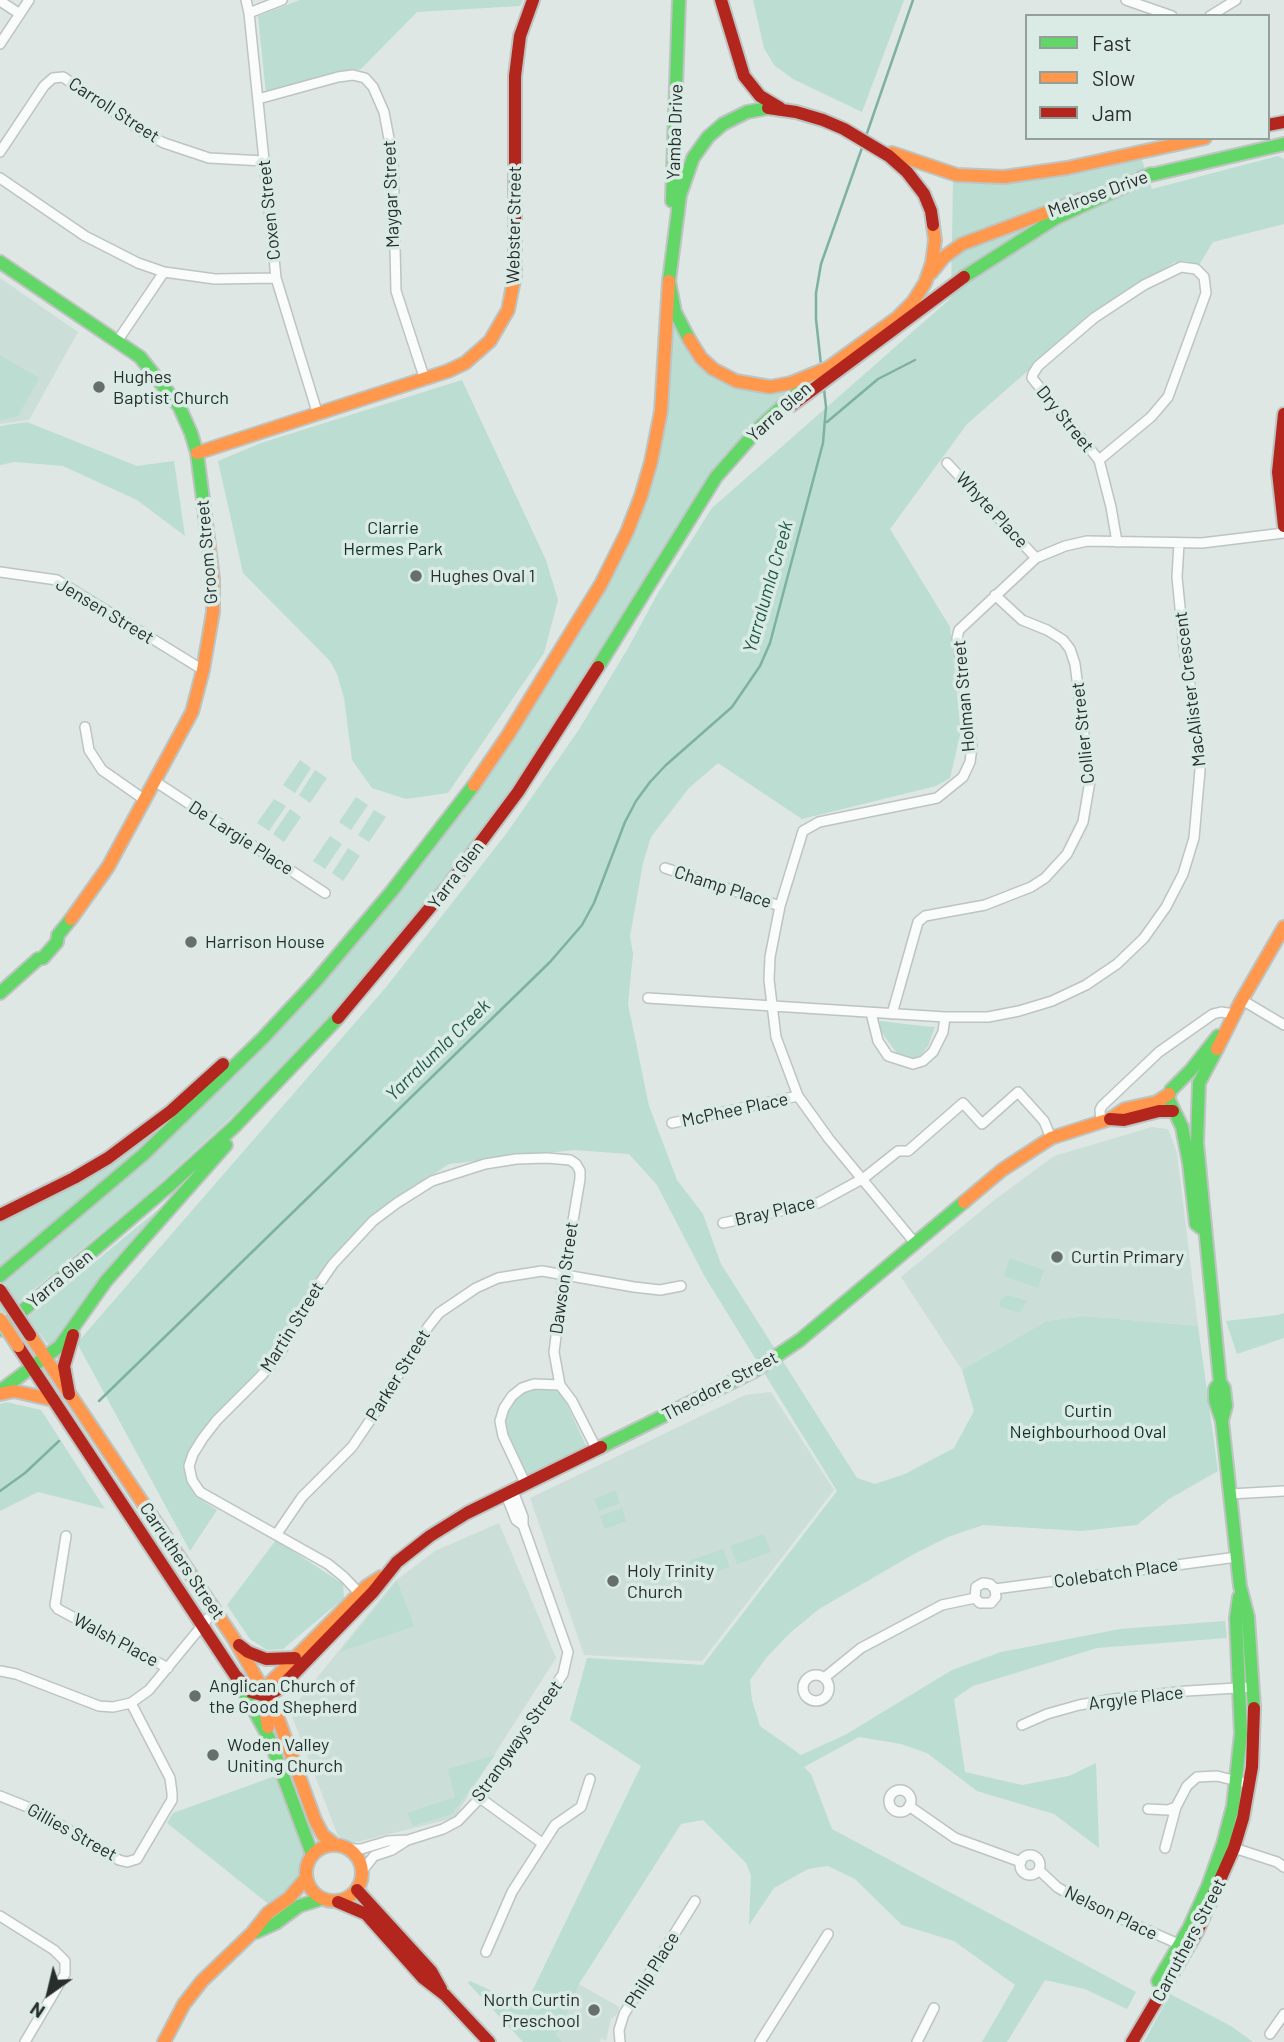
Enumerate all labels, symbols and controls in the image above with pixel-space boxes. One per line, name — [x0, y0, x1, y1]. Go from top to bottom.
legend — [1025, 14, 1270, 140]
text: Fast — [1092, 30, 1132, 55]
text: Slow — [1092, 65, 1135, 90]
street label: Carroll Street — [65, 73, 163, 147]
street label: Yamba Drive — [663, 84, 687, 180]
text: Jam — [1092, 100, 1132, 125]
street label: Maygar Street — [378, 140, 404, 248]
street label: Coxen Street — [253, 159, 285, 261]
street label: Webster Street — [502, 166, 526, 284]
street label: Melrose Drive — [1045, 166, 1151, 222]
place label: Hughes Baptist Church — [113, 366, 229, 408]
street label: Yarra Glen — [742, 378, 816, 446]
marker: Hughes Baptist Church — [91, 379, 107, 395]
street label: Dry Street — [1032, 381, 1098, 457]
street label: Whyte Place — [951, 468, 1033, 552]
street label: Groom Street — [192, 499, 222, 605]
park label: Clarrie Hermes Park — [343, 517, 443, 560]
water label: Yarralumla Creek — [738, 518, 798, 656]
place label: Hughes Oval 1 — [430, 565, 535, 587]
marker: Hughes Oval 1 — [408, 568, 424, 584]
street label: Jensen Street — [52, 573, 158, 649]
street label: MacAlister Crescent — [1170, 610, 1210, 768]
street label: Holman Street — [948, 639, 980, 753]
street label: Collier Street — [1067, 681, 1099, 785]
street label: De Largie Place — [185, 796, 297, 880]
street label: Yarra Glen — [424, 837, 488, 913]
street label: Champ Place — [672, 861, 774, 913]
place label: Harrison House — [205, 931, 325, 953]
marker: Harrison House — [183, 934, 199, 950]
water label: Yarralumla Creek — [381, 994, 495, 1106]
street label: McPhee Place — [680, 1088, 790, 1132]
street label: Bray Place — [733, 1191, 817, 1231]
street label: Dawson Street — [545, 1220, 583, 1336]
street label: Yarra Glen — [23, 1245, 97, 1313]
place label: Curtin Primary — [1071, 1246, 1184, 1268]
marker: Curtin Primary — [1049, 1249, 1065, 1265]
street label: Martin Street — [256, 1278, 328, 1376]
street label: Parker Street — [361, 1325, 435, 1425]
street label: Theodore Street — [659, 1346, 781, 1426]
park label: Curtin Neighbourhood Oval — [1010, 1400, 1166, 1442]
street label: Carruthers Street — [135, 1498, 229, 1624]
street label: Colebatch Place — [1052, 1554, 1180, 1592]
place label: Holy Trinity Church — [627, 1560, 714, 1602]
marker: Holy Trinity Church — [605, 1573, 621, 1589]
street label: Walsh Place — [70, 1609, 162, 1671]
place label: Anglican Church of the Good Shepherd — [209, 1675, 357, 1718]
street label: Strangways Street — [467, 1676, 567, 1806]
street label: Argyle Place — [1087, 1681, 1185, 1715]
marker: Anglican Church of the Good Shepherd — [187, 1688, 203, 1704]
place label: Woden Valley Uniting Church — [227, 1734, 343, 1776]
marker: Woden Valley Uniting Church — [205, 1747, 221, 1763]
street label: Gillies Street — [23, 1798, 121, 1866]
street label: Carruthers Street — [1147, 1875, 1231, 2005]
street label: Nelson Place — [1061, 1881, 1161, 1945]
street label: Philp Place — [620, 1928, 684, 2012]
north arrow — [14, 1958, 84, 2028]
place label: North Curtin Preschool — [483, 1989, 580, 2032]
text: N — [25, 1998, 49, 2024]
marker: North Curtin Preschool — [586, 2002, 602, 2018]

